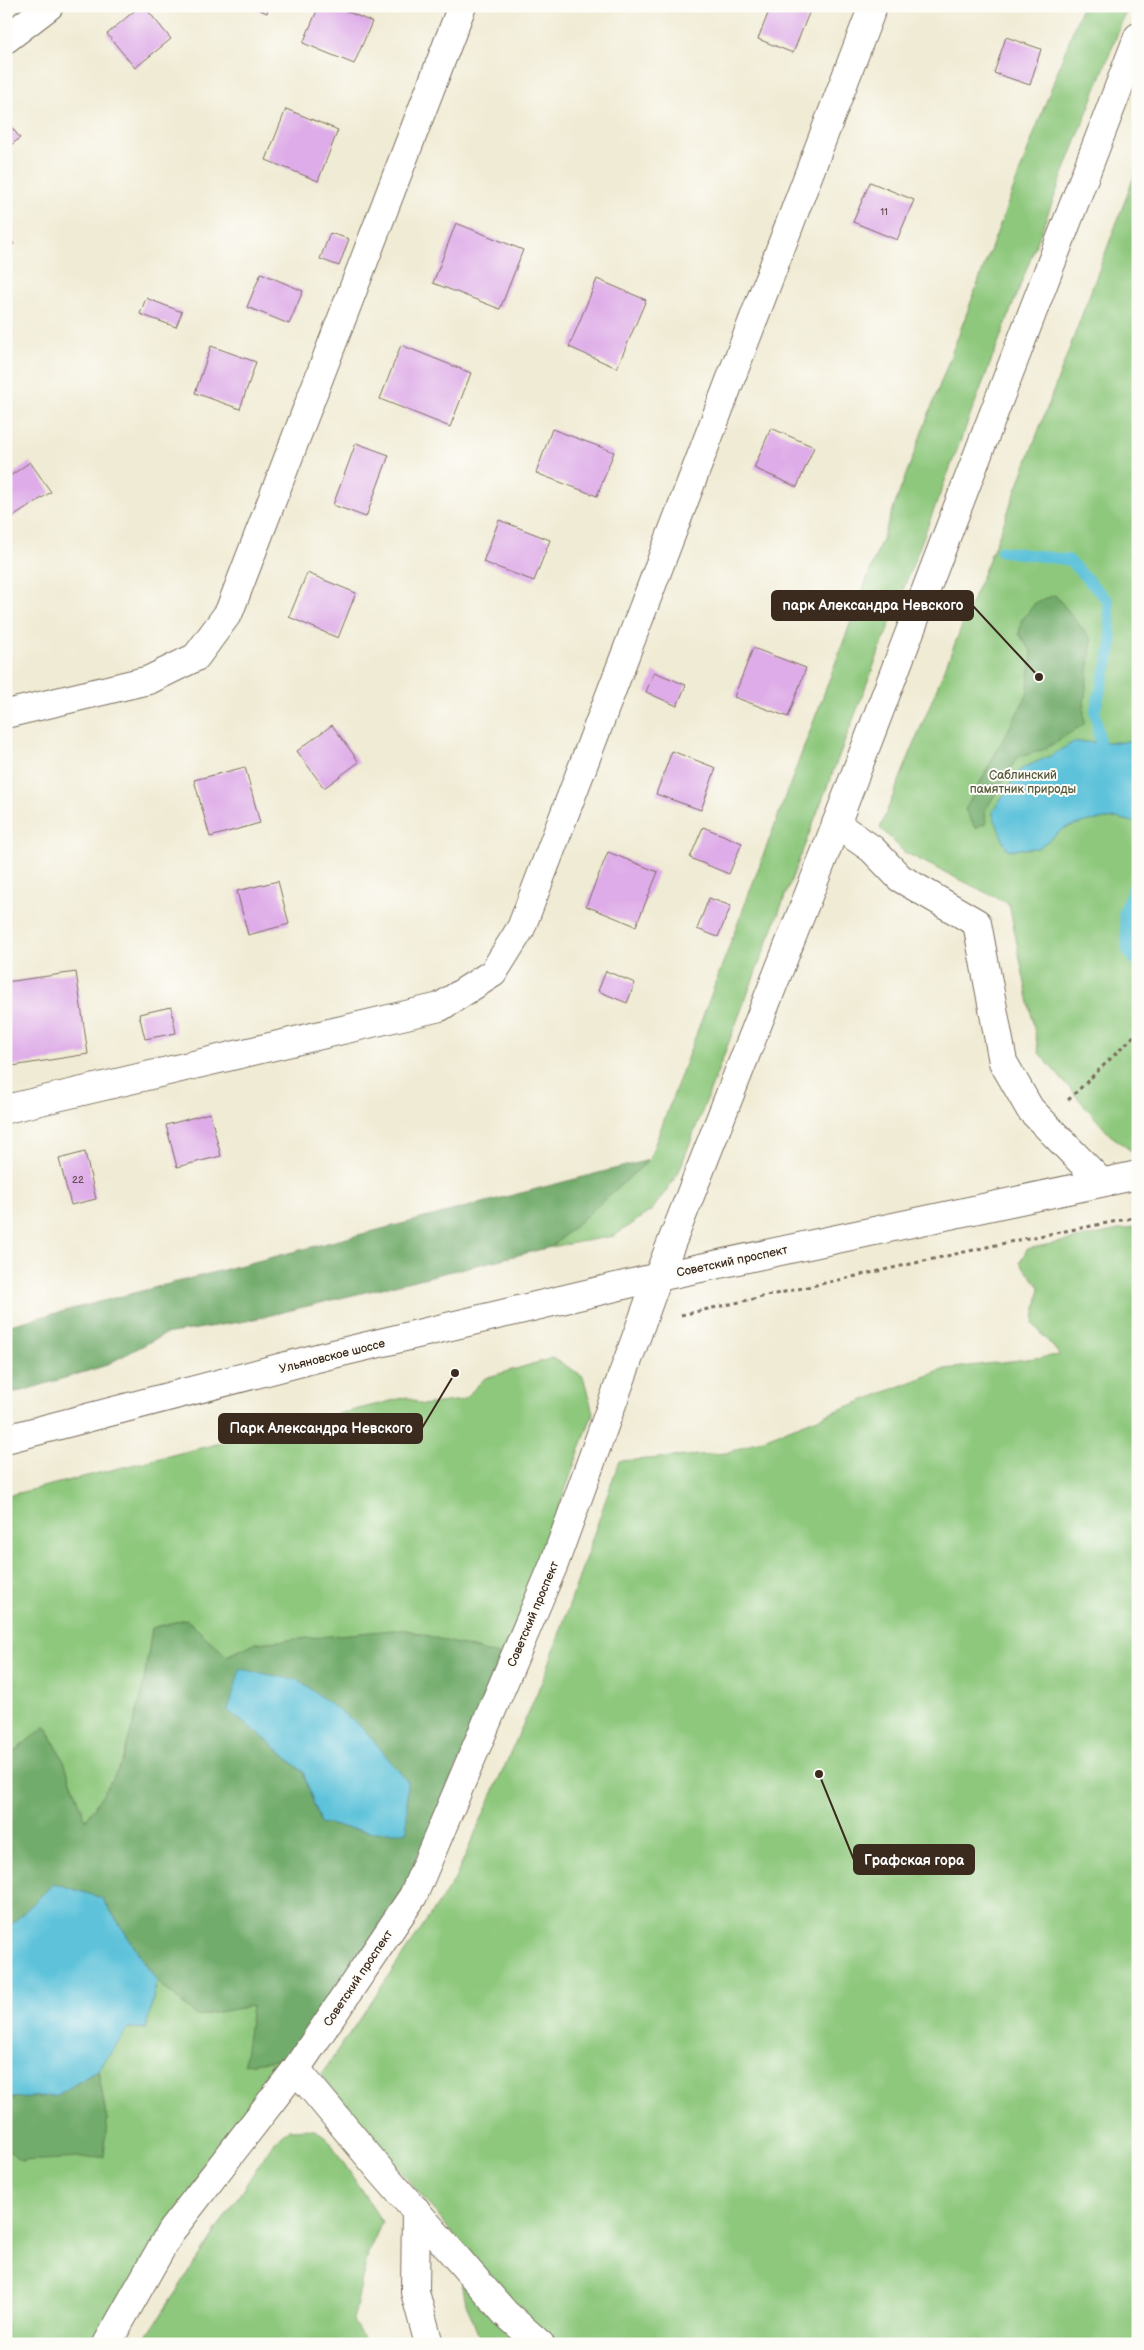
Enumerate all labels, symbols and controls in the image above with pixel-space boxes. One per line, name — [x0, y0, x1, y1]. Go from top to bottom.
house number: 11 — [880, 206, 888, 218]
callout: парк Александра Невского — [772, 591, 973, 620]
text: парк Александра Невского — [783, 597, 964, 614]
park label: Саблинский памятник природы — [970, 768, 1076, 797]
house number: 22 — [72, 1174, 84, 1186]
street label: Советский проспект — [675, 1242, 789, 1281]
street label: Ульяновское шоссе — [278, 1336, 387, 1377]
callout: Парк Александра Невского — [219, 1414, 422, 1443]
text: Парк Александра Невского — [229, 1420, 413, 1437]
street label: Советский проспект — [504, 1559, 563, 1669]
callout: Графская гора — [854, 1845, 974, 1874]
text: Графская гора — [864, 1852, 965, 1869]
street label: Советский проспект — [321, 1927, 397, 2029]

